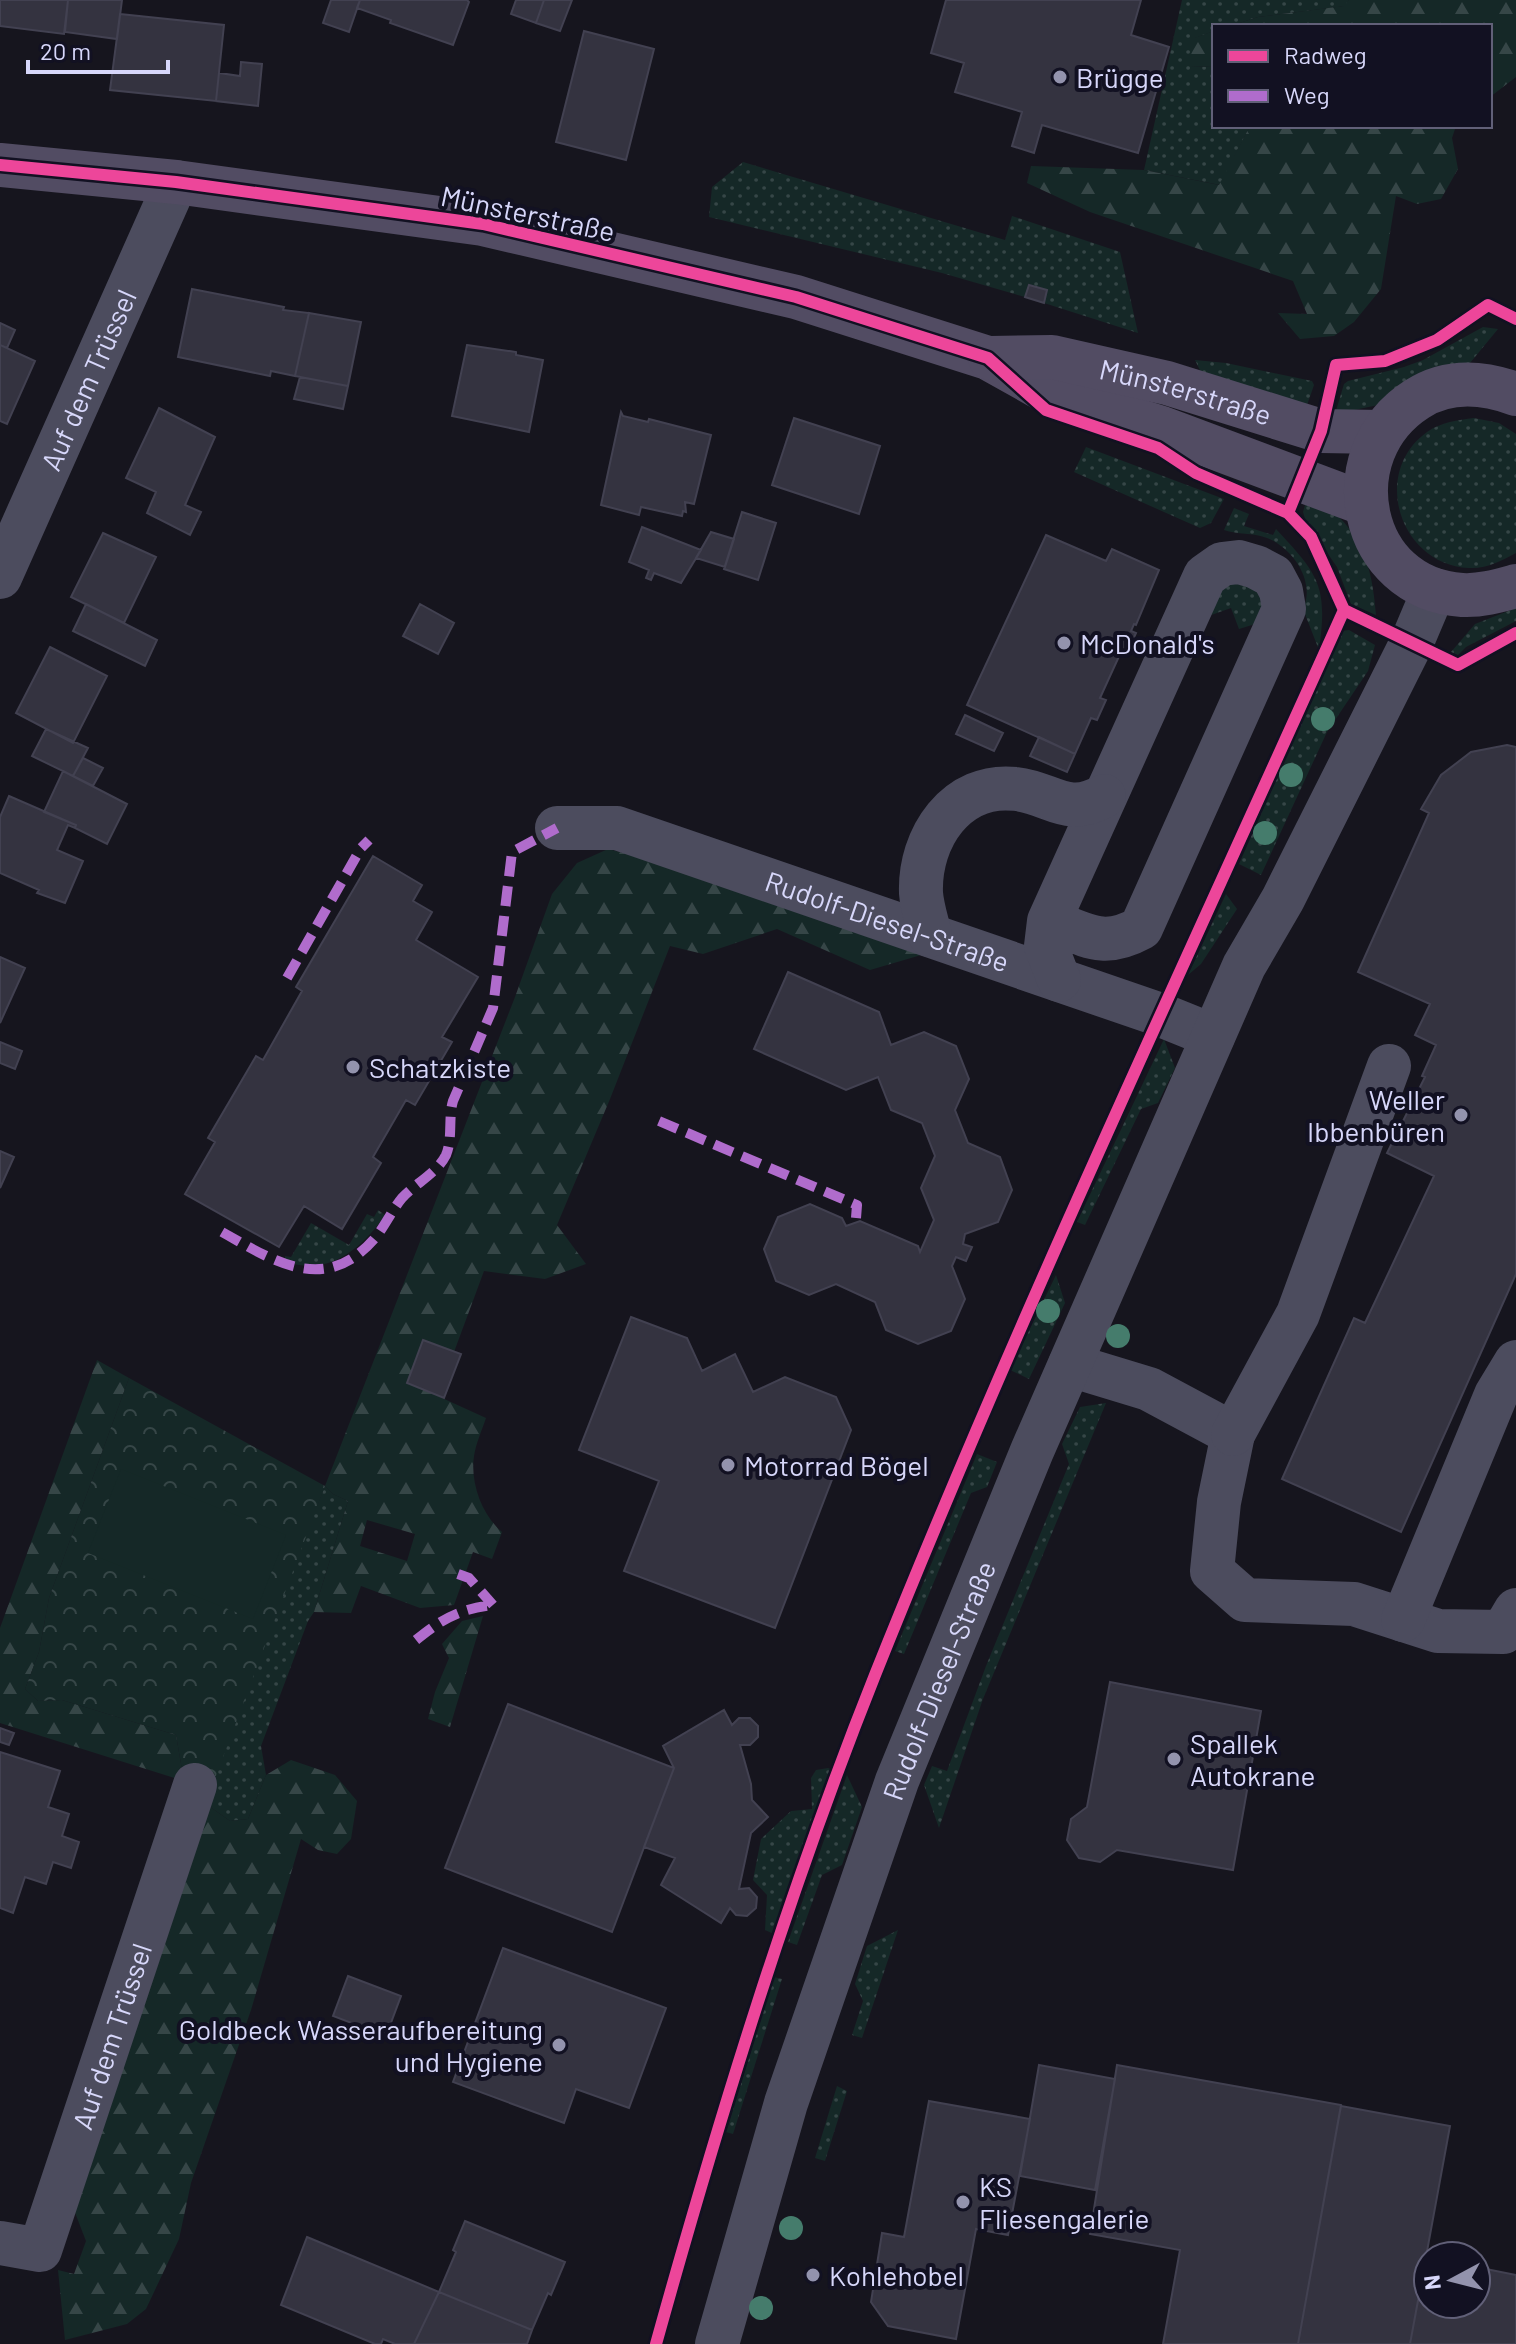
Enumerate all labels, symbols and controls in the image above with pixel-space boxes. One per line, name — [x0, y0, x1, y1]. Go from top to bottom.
scale bar — [28, 24, 168, 74]
legend — [1212, 24, 1492, 128]
text: 20 m — [40, 36, 91, 65]
text: Radweg — [1284, 40, 1367, 69]
place label: Brügge — [1076, 60, 1164, 94]
marker: Brügge — [1051, 68, 1069, 86]
text: Weg — [1284, 80, 1330, 109]
street label: Münsterstraße — [438, 178, 618, 248]
street label: Auf dem Trüssel — [33, 284, 143, 475]
street label: Münsterstraße — [1096, 351, 1276, 432]
place label: McDonald's — [1080, 626, 1215, 660]
marker: McDonald's — [1055, 634, 1073, 652]
street label: Rudolf-Diesel-Straße — [761, 863, 1014, 979]
place label: Schatzkiste — [369, 1050, 511, 1084]
marker: Schatzkiste — [344, 1058, 362, 1076]
place label: Weller Ibbenbüren — [1307, 1082, 1445, 1148]
marker: Weller Ibbenbüren — [1452, 1106, 1470, 1124]
place label: Motorrad Bögel — [744, 1448, 929, 1482]
marker: Motorrad Bögel — [719, 1456, 737, 1474]
street label: Rudolf-Diesel-Straße — [875, 1556, 1002, 1805]
place label: Spallek Autokrane — [1190, 1726, 1315, 1792]
marker: Spallek Autokrane — [1165, 1750, 1183, 1768]
street label: Auf dem Trüssel — [64, 1939, 158, 2134]
place label: Goldbeck Wasseraufbereitung und Hygiene — [179, 2012, 543, 2078]
marker: Goldbeck Wasseraufbereitung und Hygiene — [550, 2036, 568, 2054]
place label: KS Fliesengalerie — [979, 2169, 1150, 2235]
marker: KS Fliesengalerie — [954, 2193, 972, 2211]
north arrow — [1412, 2240, 1492, 2320]
place label: Kohlehobel — [829, 2258, 964, 2292]
marker: Kohlehobel — [804, 2266, 822, 2284]
text: N — [1417, 2274, 1445, 2291]

